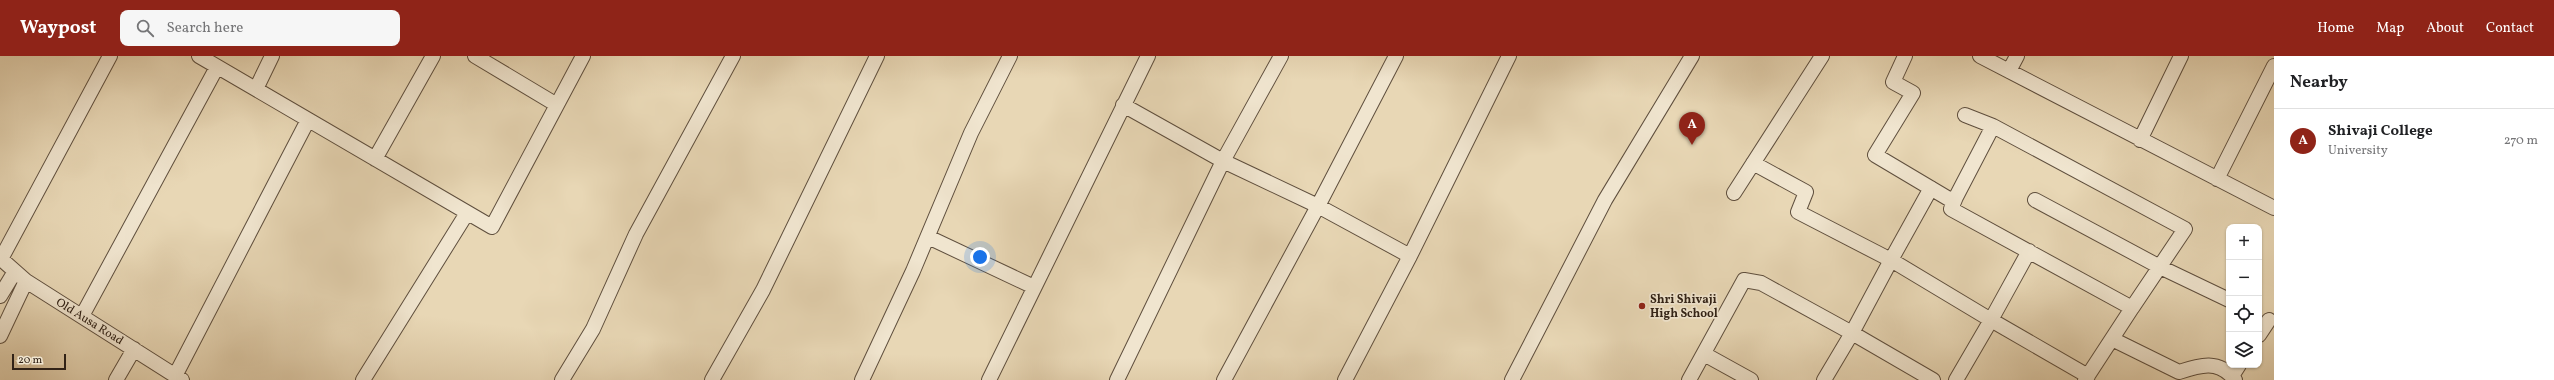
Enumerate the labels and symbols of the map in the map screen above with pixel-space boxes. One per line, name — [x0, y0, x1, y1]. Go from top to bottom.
pin: A — [1679, 112, 1705, 145]
your location — [970, 247, 990, 267]
place label: Shri Shivaji High School — [1650, 292, 1718, 322]
street label: Old Ausa Road — [53, 295, 127, 349]
marker: Shri Shivaji High School — [1637, 301, 1647, 311]
scale bar — [12, 352, 66, 371]

